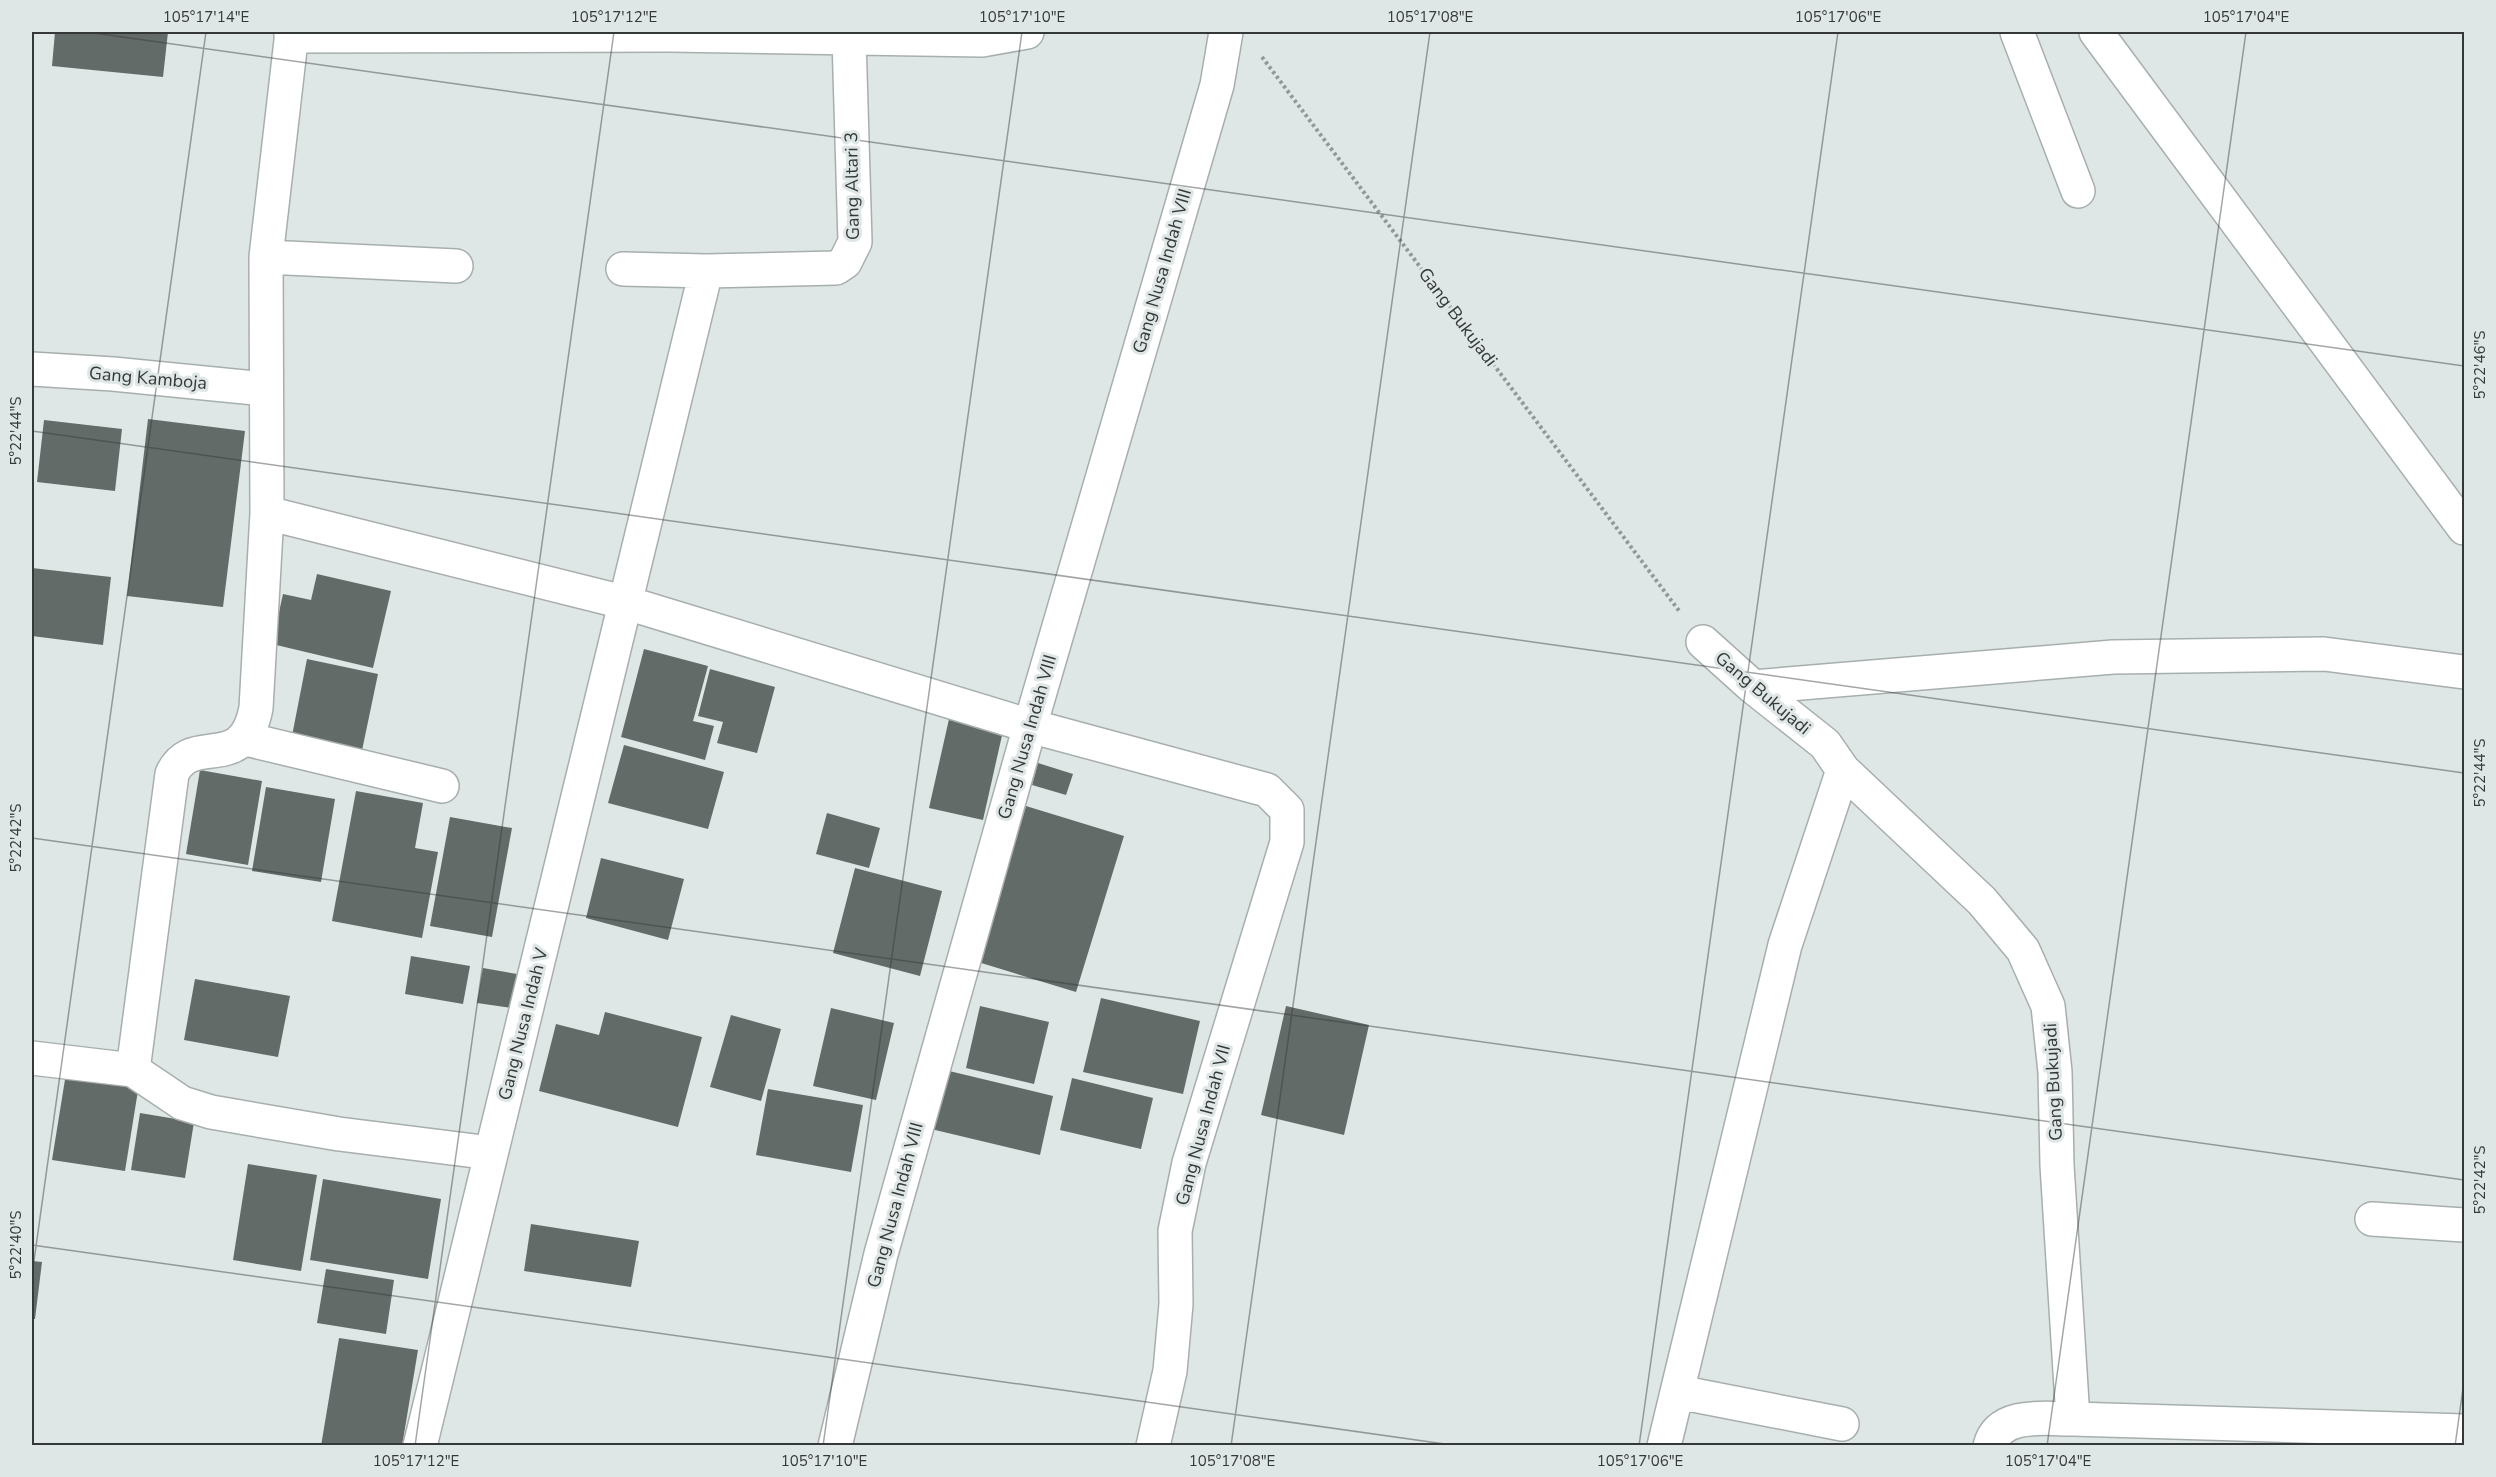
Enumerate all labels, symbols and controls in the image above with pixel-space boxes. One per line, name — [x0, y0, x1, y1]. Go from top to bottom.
text: 105°17'14"E — [163, 7, 249, 27]
text: 105°17'12"E — [571, 7, 657, 27]
text: 105°17'10"E — [979, 7, 1065, 27]
text: 105°17'08"E — [1387, 7, 1473, 27]
text: 105°17'06"E — [1795, 7, 1881, 27]
text: 105°17'04"E — [2203, 7, 2289, 27]
street label: Gang Altari 3 — [839, 132, 865, 240]
street label: Gang Nusa Indah VIII — [1127, 186, 1197, 356]
street label: Gang Bukujadi — [1413, 263, 1503, 371]
text: 5°22'46"S — [2470, 331, 2490, 399]
street label: Gang Kamboja — [88, 361, 208, 395]
text: 5°22'44"S — [6, 397, 26, 465]
street label: Gang Bukujadi — [1710, 646, 1816, 740]
street label: Gang Nusa Indah VIII — [992, 652, 1062, 822]
text: 5°22'44"S — [2470, 739, 2490, 807]
text: 5°22'42"S — [6, 804, 26, 872]
street label: Gang Nusa Indah V — [492, 945, 554, 1103]
street label: Gang Bukujadi — [2038, 1023, 2068, 1141]
street label: Gang Nusa Indah VII — [1170, 1042, 1236, 1208]
street label: Gang Nusa Indah VIII — [861, 1120, 929, 1290]
text: 5°22'42"S — [2470, 1146, 2490, 1214]
text: 5°22'40"S — [6, 1211, 26, 1279]
text: 105°17'12"E — [373, 1451, 459, 1471]
text: 105°17'10"E — [781, 1451, 867, 1471]
text: 105°17'08"E — [1189, 1451, 1275, 1471]
text: 105°17'06"E — [1597, 1451, 1683, 1471]
text: 105°17'04"E — [2005, 1451, 2091, 1471]

